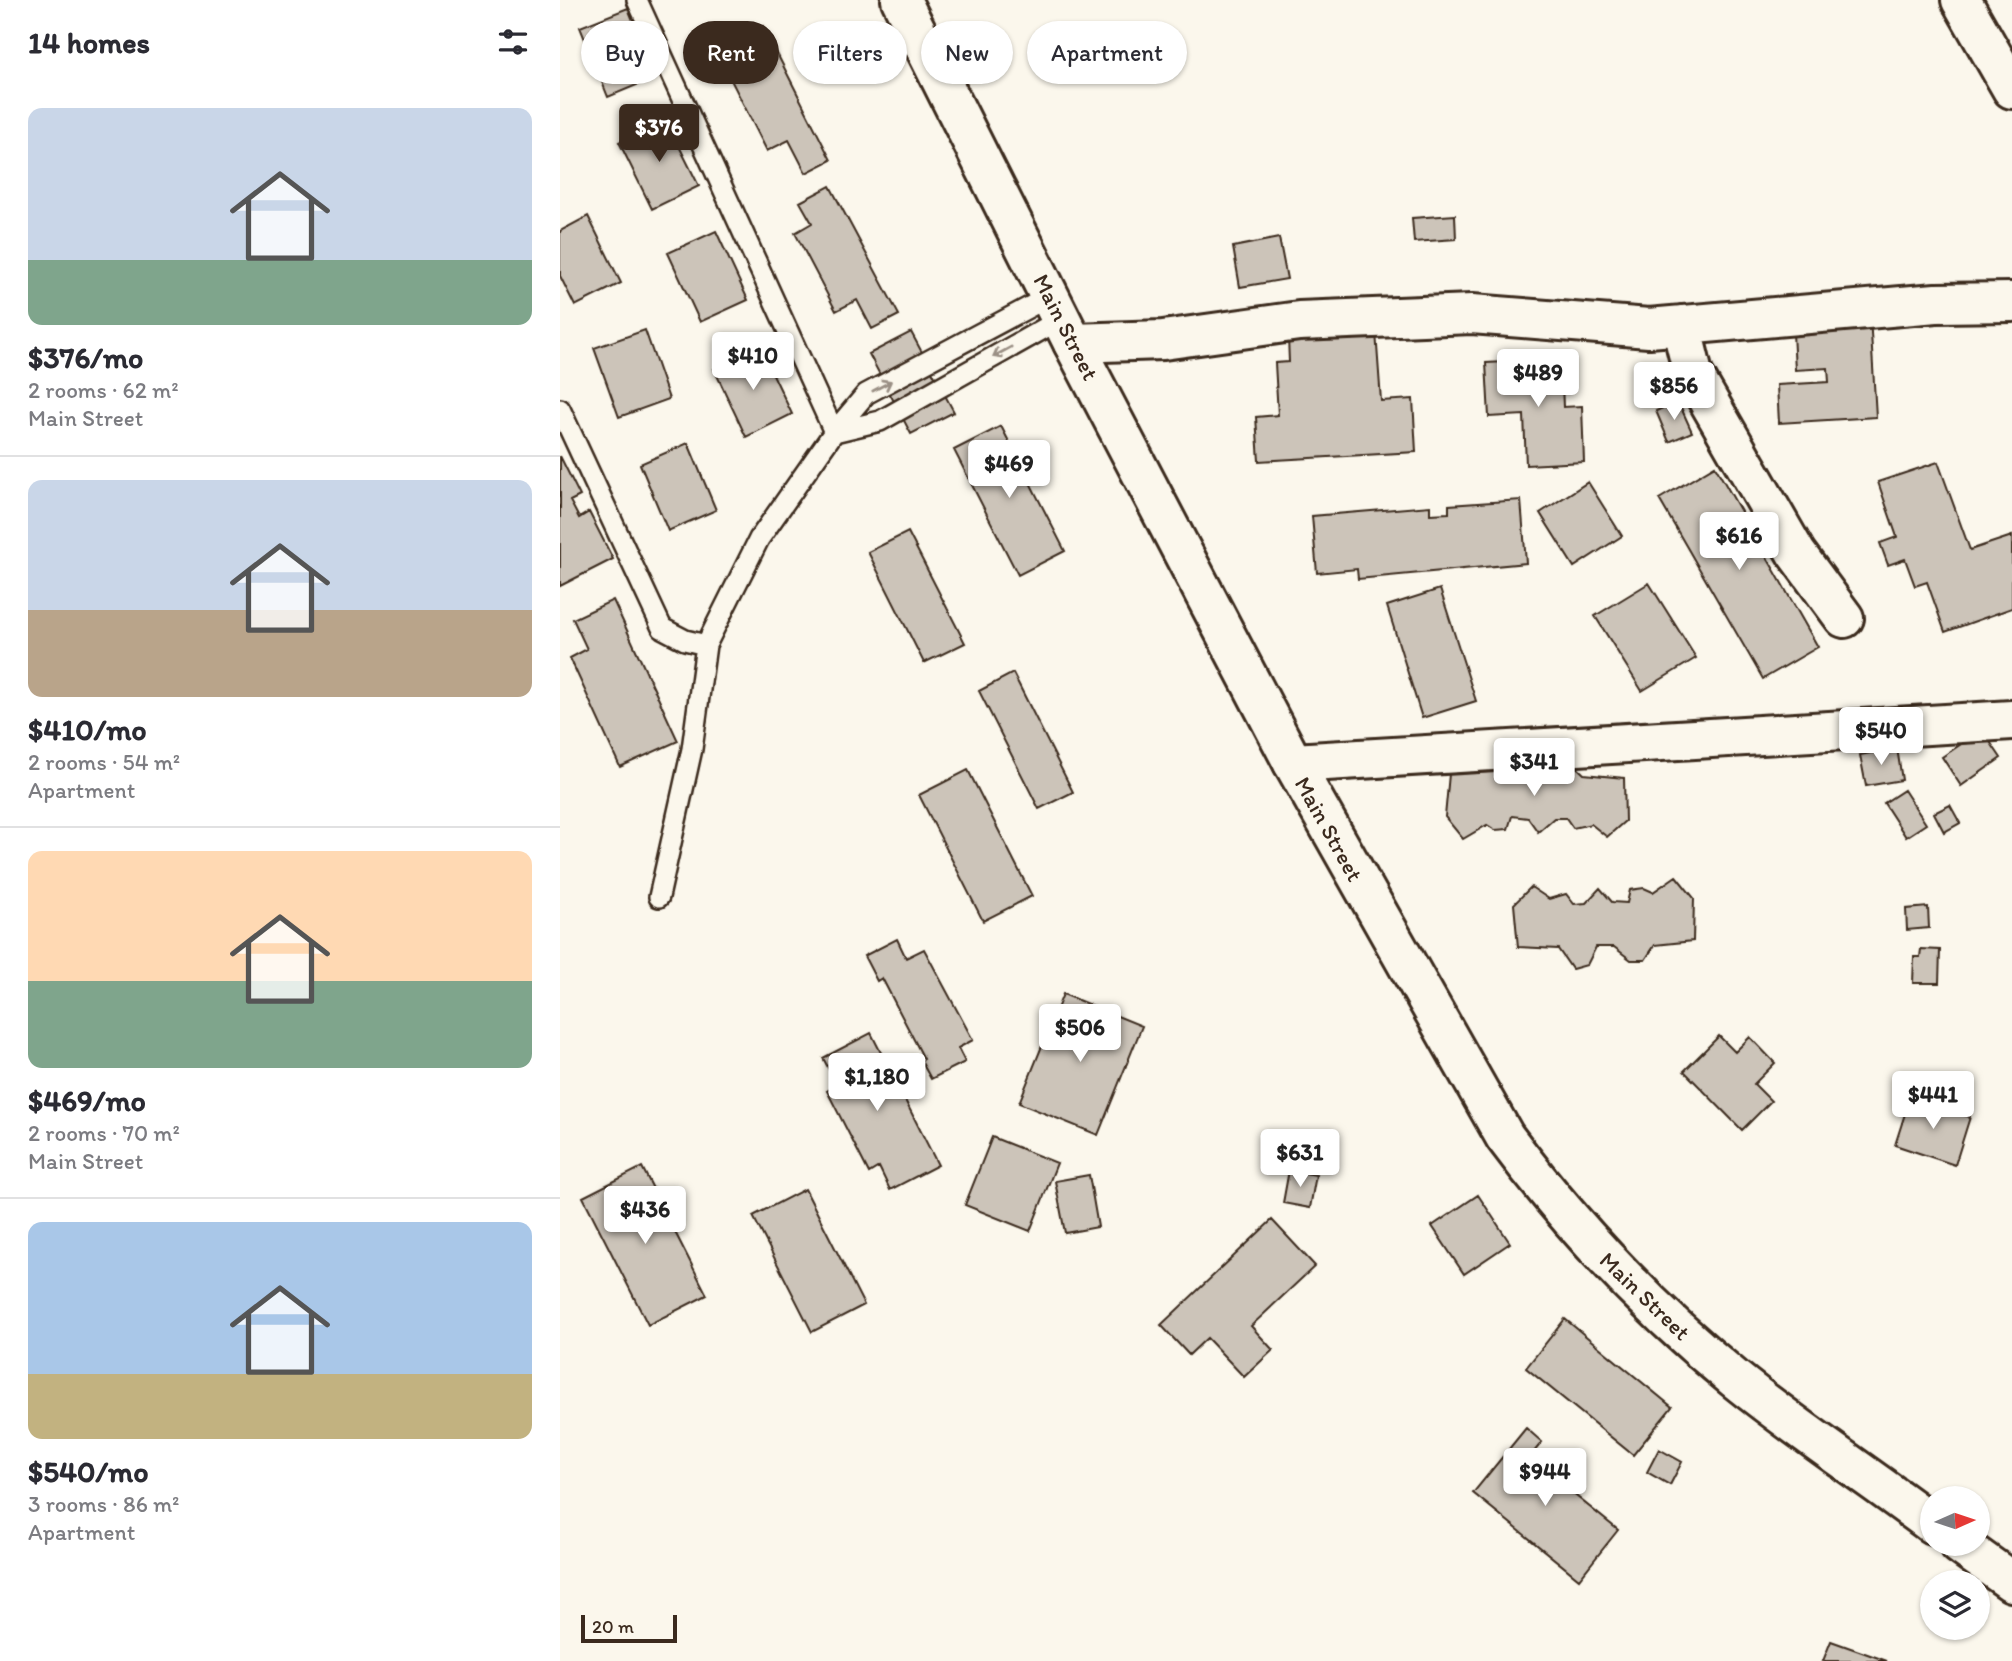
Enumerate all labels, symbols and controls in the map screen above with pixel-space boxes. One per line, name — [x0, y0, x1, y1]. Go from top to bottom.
chip: Buy — [581, 21, 669, 84]
chip: Rent — [683, 21, 779, 84]
chip: Filters — [793, 21, 907, 84]
chip: New — [921, 21, 1013, 84]
chip: Apartment — [1027, 21, 1187, 84]
icon: filters — [494, 23, 532, 61]
text: 14 homes — [28, 24, 150, 61]
pin: $376 — [618, 104, 700, 164]
text: $376 — [635, 113, 683, 141]
icon: home — [217, 153, 343, 279]
street label: Main Street — [1027, 269, 1105, 385]
pin: $410 — [712, 332, 794, 392]
text: $376/mo — [28, 339, 143, 376]
text: $410 — [728, 341, 778, 369]
one-way arrow — [992, 346, 1013, 359]
pin: $489 — [1497, 350, 1579, 409]
text: $489 — [1513, 358, 1563, 386]
pin: $856 — [1633, 362, 1715, 422]
text: $856 — [1650, 371, 1698, 399]
text: 2 rooms · 62 m² — [28, 376, 179, 404]
one-way arrow — [872, 379, 892, 393]
text: Main Street — [28, 404, 143, 432]
pin: $469 — [968, 440, 1050, 500]
text: $469 — [984, 449, 1034, 477]
pin: $616 — [1698, 512, 1780, 572]
text: $616 — [1716, 521, 1762, 549]
icon: home — [217, 525, 343, 651]
pin: $540 — [1840, 708, 1922, 767]
text: $410/mo — [28, 711, 147, 748]
text: $540 — [1855, 716, 1907, 744]
pin: $341 — [1493, 738, 1575, 798]
text: $341 — [1510, 747, 1558, 775]
text: 2 rooms · 54 m² — [28, 748, 180, 776]
street label: Main Street — [1289, 772, 1369, 886]
text: Apartment — [28, 776, 135, 804]
icon: home — [217, 896, 343, 1022]
pin: $506 — [1039, 1004, 1121, 1064]
text: $506 — [1055, 1013, 1105, 1041]
pin: $1,180 — [820, 1054, 934, 1113]
text: $1,180 — [844, 1062, 910, 1090]
pin: $441 — [1892, 1072, 1974, 1131]
text: $441 — [1908, 1080, 1958, 1108]
text: $469/mo — [28, 1082, 146, 1119]
text: 2 rooms · 70 m² — [28, 1119, 180, 1147]
pin: $631 — [1259, 1130, 1341, 1189]
text: $631 — [1276, 1138, 1324, 1166]
text: Main Street — [28, 1147, 143, 1175]
pin: $436 — [604, 1186, 686, 1246]
text: $436 — [620, 1195, 670, 1223]
street label: Main Street — [1594, 1246, 1696, 1346]
icon: home — [217, 1267, 343, 1393]
pin: $944 — [1504, 1448, 1586, 1508]
text: $540/mo — [28, 1453, 149, 1490]
text: $944 — [1519, 1457, 1571, 1485]
north arrow — [1920, 1486, 1990, 1556]
map controls — [1920, 1486, 1990, 1640]
text: 3 rooms · 86 m² — [28, 1490, 180, 1518]
text: Apartment — [28, 1518, 135, 1546]
button: layers — [1920, 1570, 1990, 1640]
scale bar — [581, 1612, 677, 1644]
text: 20 m — [592, 1615, 634, 1638]

